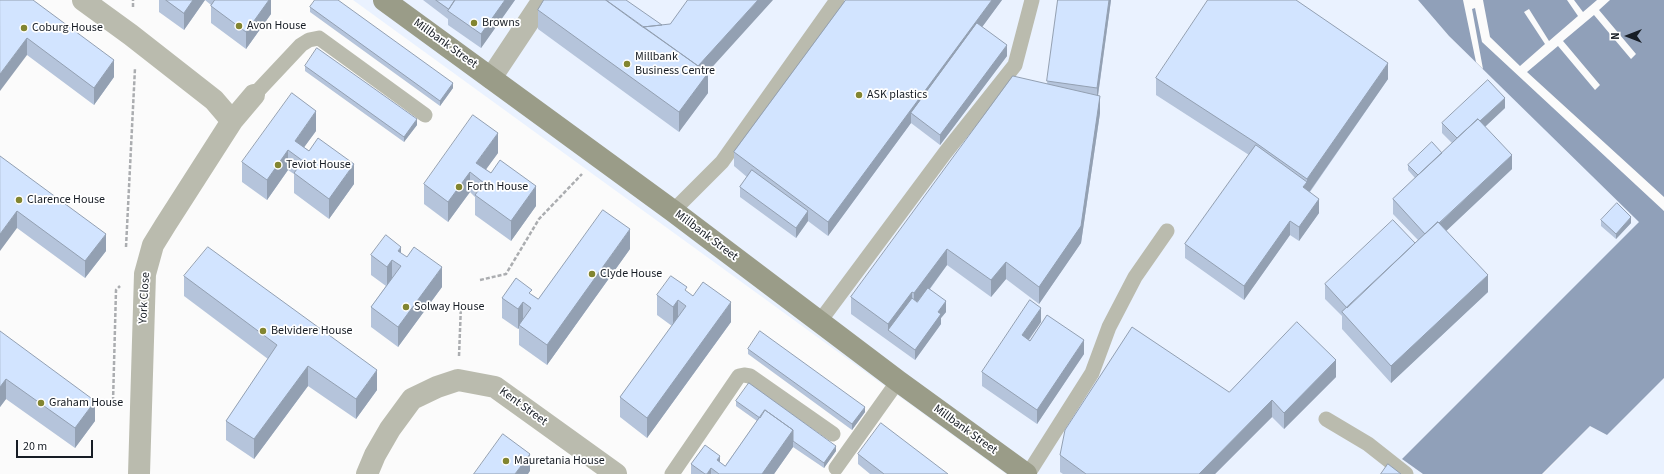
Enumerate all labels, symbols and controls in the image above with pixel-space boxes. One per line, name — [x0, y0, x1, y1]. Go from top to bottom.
street label: Millbank Street — [410, 16, 480, 72]
place label: Browns — [482, 16, 520, 30]
north arrow — [1608, 16, 1648, 56]
marker: Browns — [469, 18, 479, 28]
place label: Avon House — [247, 19, 306, 33]
place label: Coburg House — [32, 21, 103, 35]
marker: Avon House — [234, 21, 244, 31]
marker: Coburg House — [19, 23, 29, 33]
text: N — [1608, 32, 1623, 40]
place label: Millbank Business Centre — [635, 50, 715, 78]
marker: Millbank Business Centre — [622, 59, 632, 69]
place label: ASK plastics — [867, 88, 927, 102]
marker: ASK plastics — [854, 90, 864, 100]
place label: Teviot House — [286, 158, 351, 172]
marker: Teviot House — [273, 160, 283, 170]
place label: Forth House — [467, 180, 528, 194]
marker: Forth House — [454, 182, 464, 192]
place label: Clarence House — [27, 193, 105, 207]
marker: Clarence House — [14, 195, 24, 205]
street label: Millbank Street — [672, 208, 740, 264]
place label: Clyde House — [600, 267, 662, 281]
marker: Clyde House — [587, 269, 597, 279]
street label: York Close — [136, 272, 154, 324]
place label: Solway House — [414, 300, 484, 314]
marker: Solway House — [401, 302, 411, 312]
place label: Belvidere House — [271, 324, 352, 338]
marker: Belvidere House — [258, 326, 268, 336]
street label: Kent Street — [496, 385, 550, 429]
place label: Graham House — [49, 396, 123, 410]
marker: Graham House — [36, 398, 46, 408]
street label: Millbank Street — [930, 402, 1000, 458]
scale bar — [18, 432, 95, 458]
text: 20 m — [23, 438, 47, 455]
place label: Mauretania House — [514, 454, 605, 468]
marker: Mauretania House — [501, 456, 511, 466]

